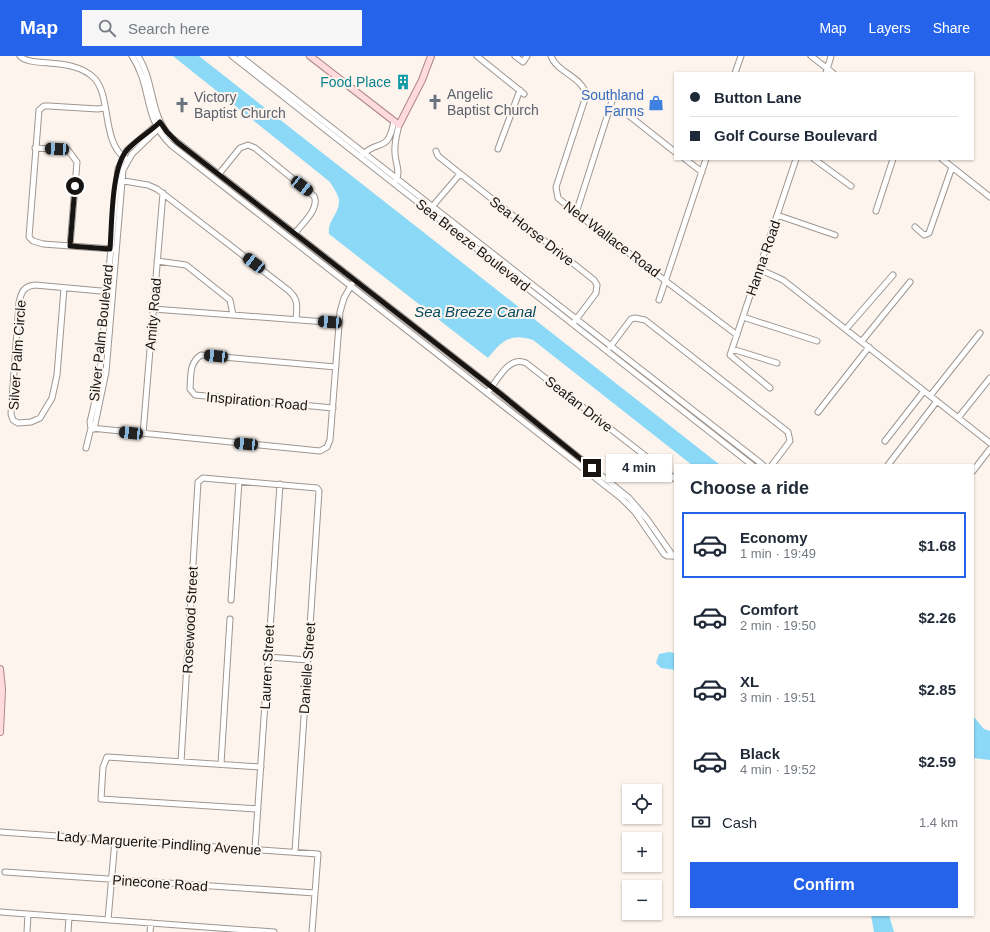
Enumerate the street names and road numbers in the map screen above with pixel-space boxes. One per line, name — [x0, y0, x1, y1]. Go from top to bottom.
street label: Sea Horse Drive — [487, 193, 578, 269]
street label: Sea Breeze Boulevard — [413, 196, 533, 294]
street label: Ned Wallace Road — [561, 198, 663, 280]
street label: Hanna Road — [743, 218, 783, 298]
street label: Silver Palm Boulevard — [86, 264, 116, 402]
street label: Amity Road — [142, 277, 164, 351]
street label: Silver Palm Circle — [5, 299, 29, 411]
street label: Seafan Drive — [542, 373, 616, 435]
street label: Inspiration Road — [206, 389, 308, 413]
street label: Rosewood Street — [179, 566, 201, 674]
street label: Danielle Street — [296, 622, 318, 714]
street label: Lauren Street — [257, 624, 277, 710]
street label: Lady Marguerite Pindling Avenue — [56, 828, 262, 858]
street label: Pinecone Road — [112, 872, 208, 894]

